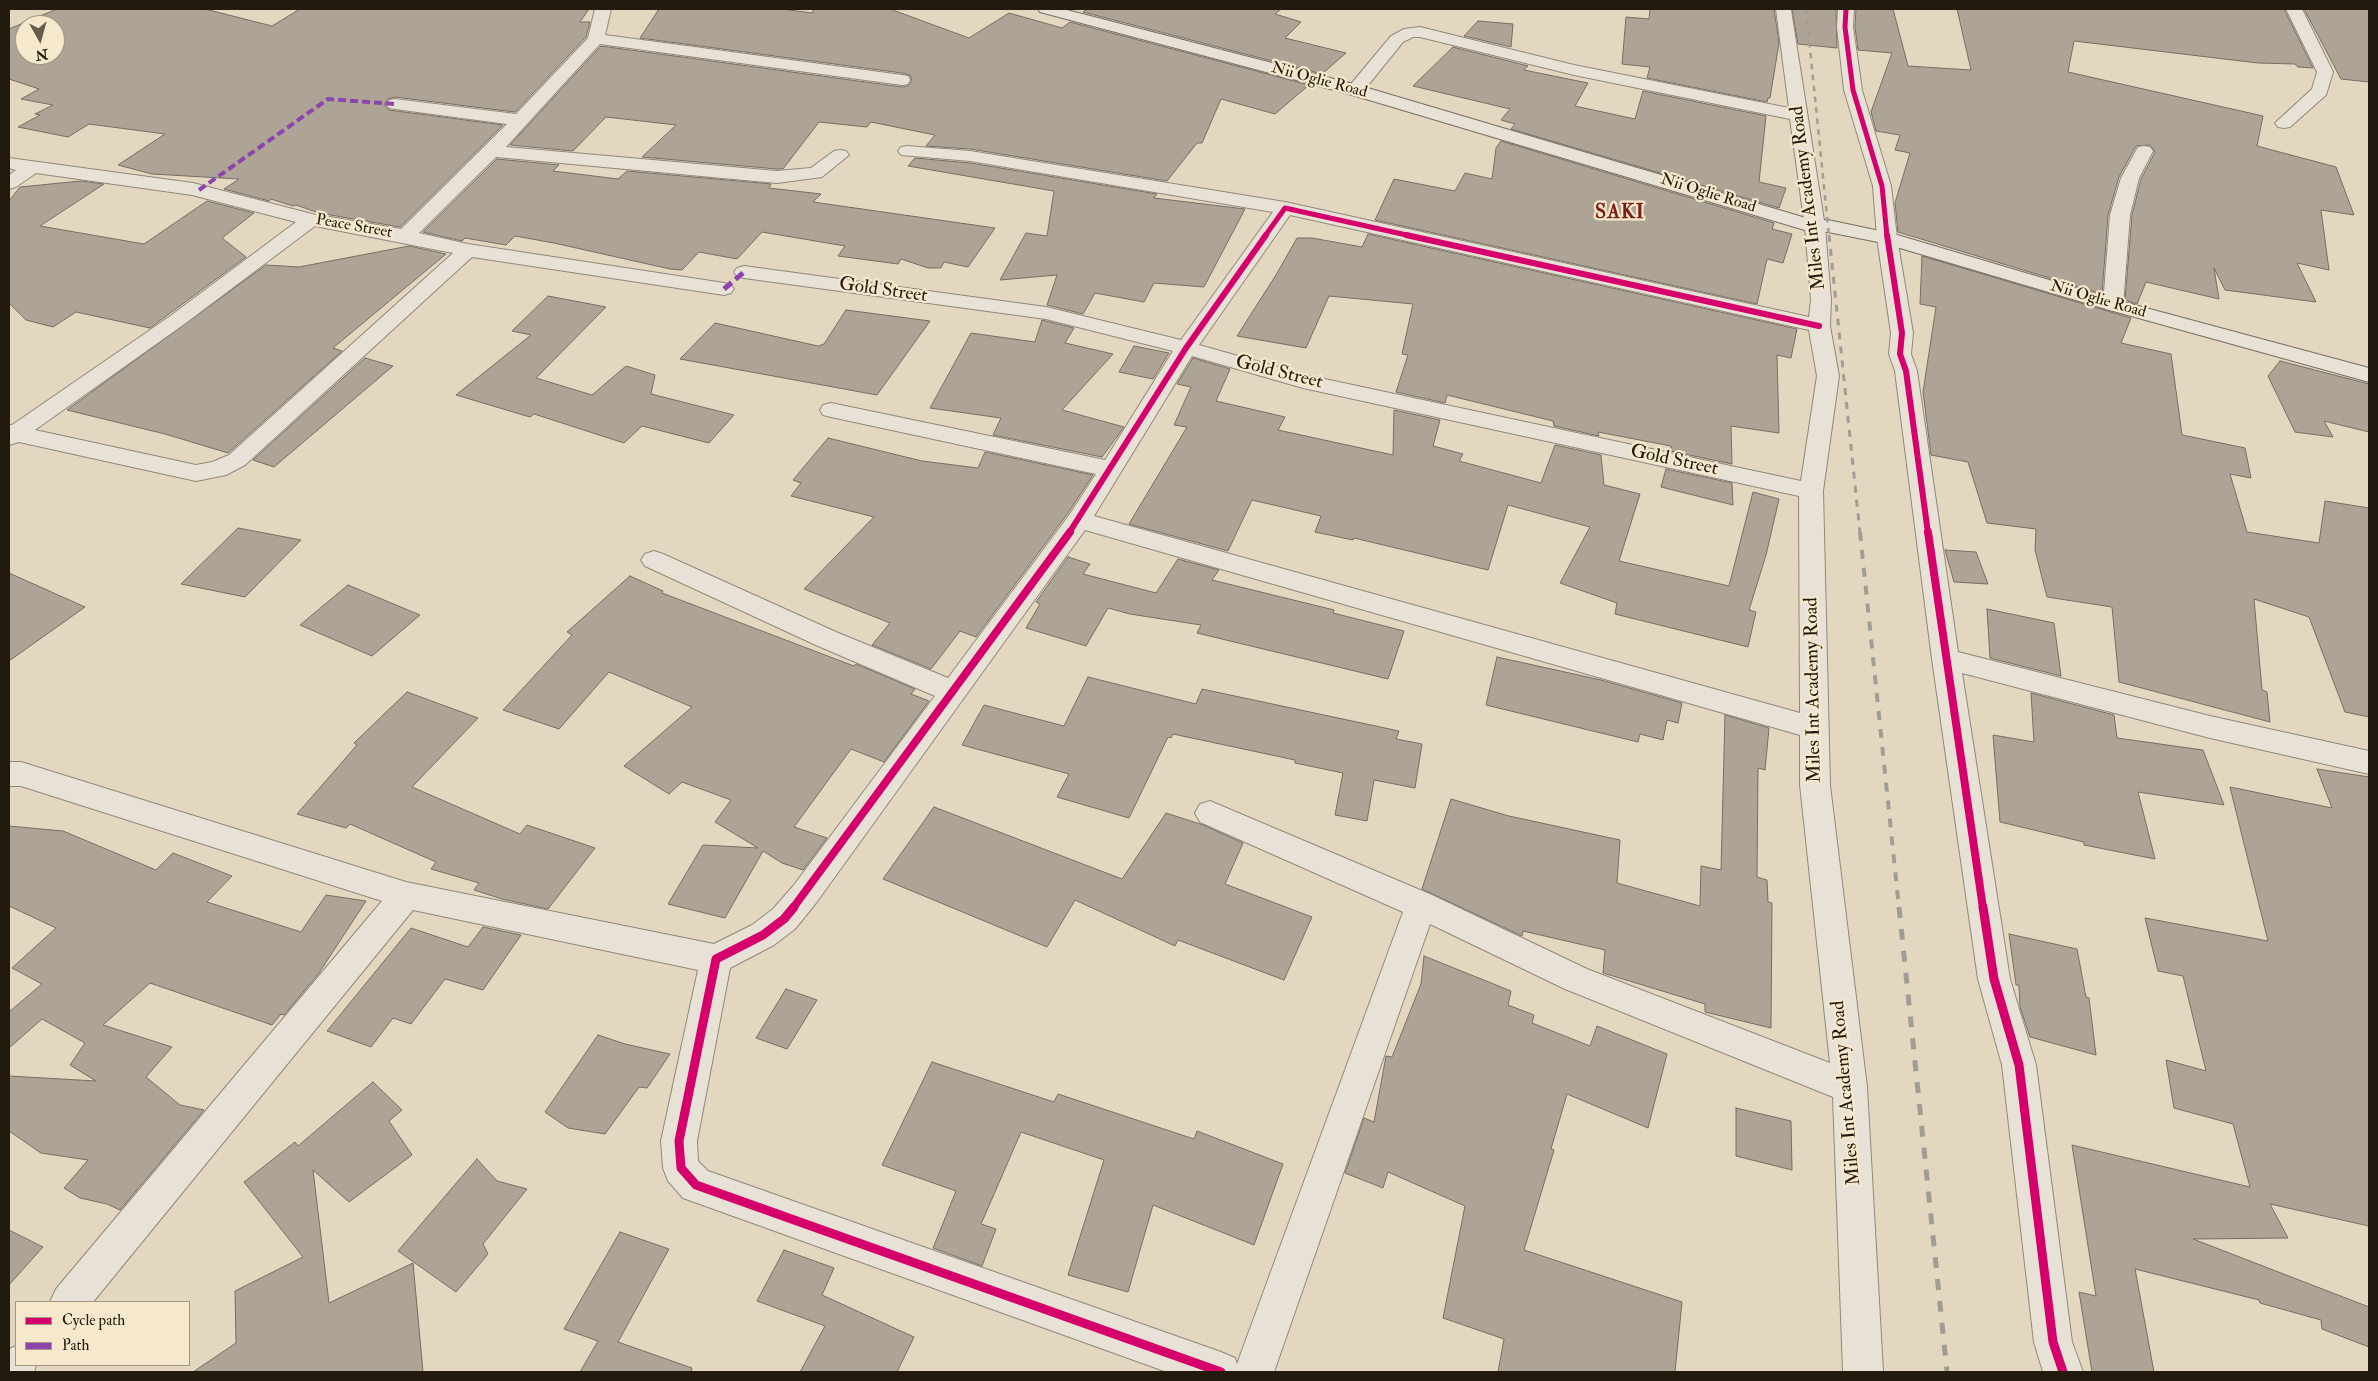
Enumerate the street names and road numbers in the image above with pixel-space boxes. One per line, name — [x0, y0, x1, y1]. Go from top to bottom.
street label: Nii Oglie Road — [1269, 59, 1369, 103]
street label: Miles Int Academy Road — [1786, 105, 1832, 291]
street label: Nii Oglie Road — [1658, 170, 1758, 218]
street label: Peace Street — [314, 211, 394, 243]
street label: Gold Street — [837, 274, 929, 308]
street label: Nii Oglie Road — [2048, 277, 2148, 323]
street label: Gold Street — [1233, 351, 1325, 395]
street label: Gold Street — [1628, 441, 1720, 481]
street label: Miles Int Academy Road — [1801, 597, 1827, 783]
street label: Miles Int Academy Road — [1828, 1000, 1866, 1186]

